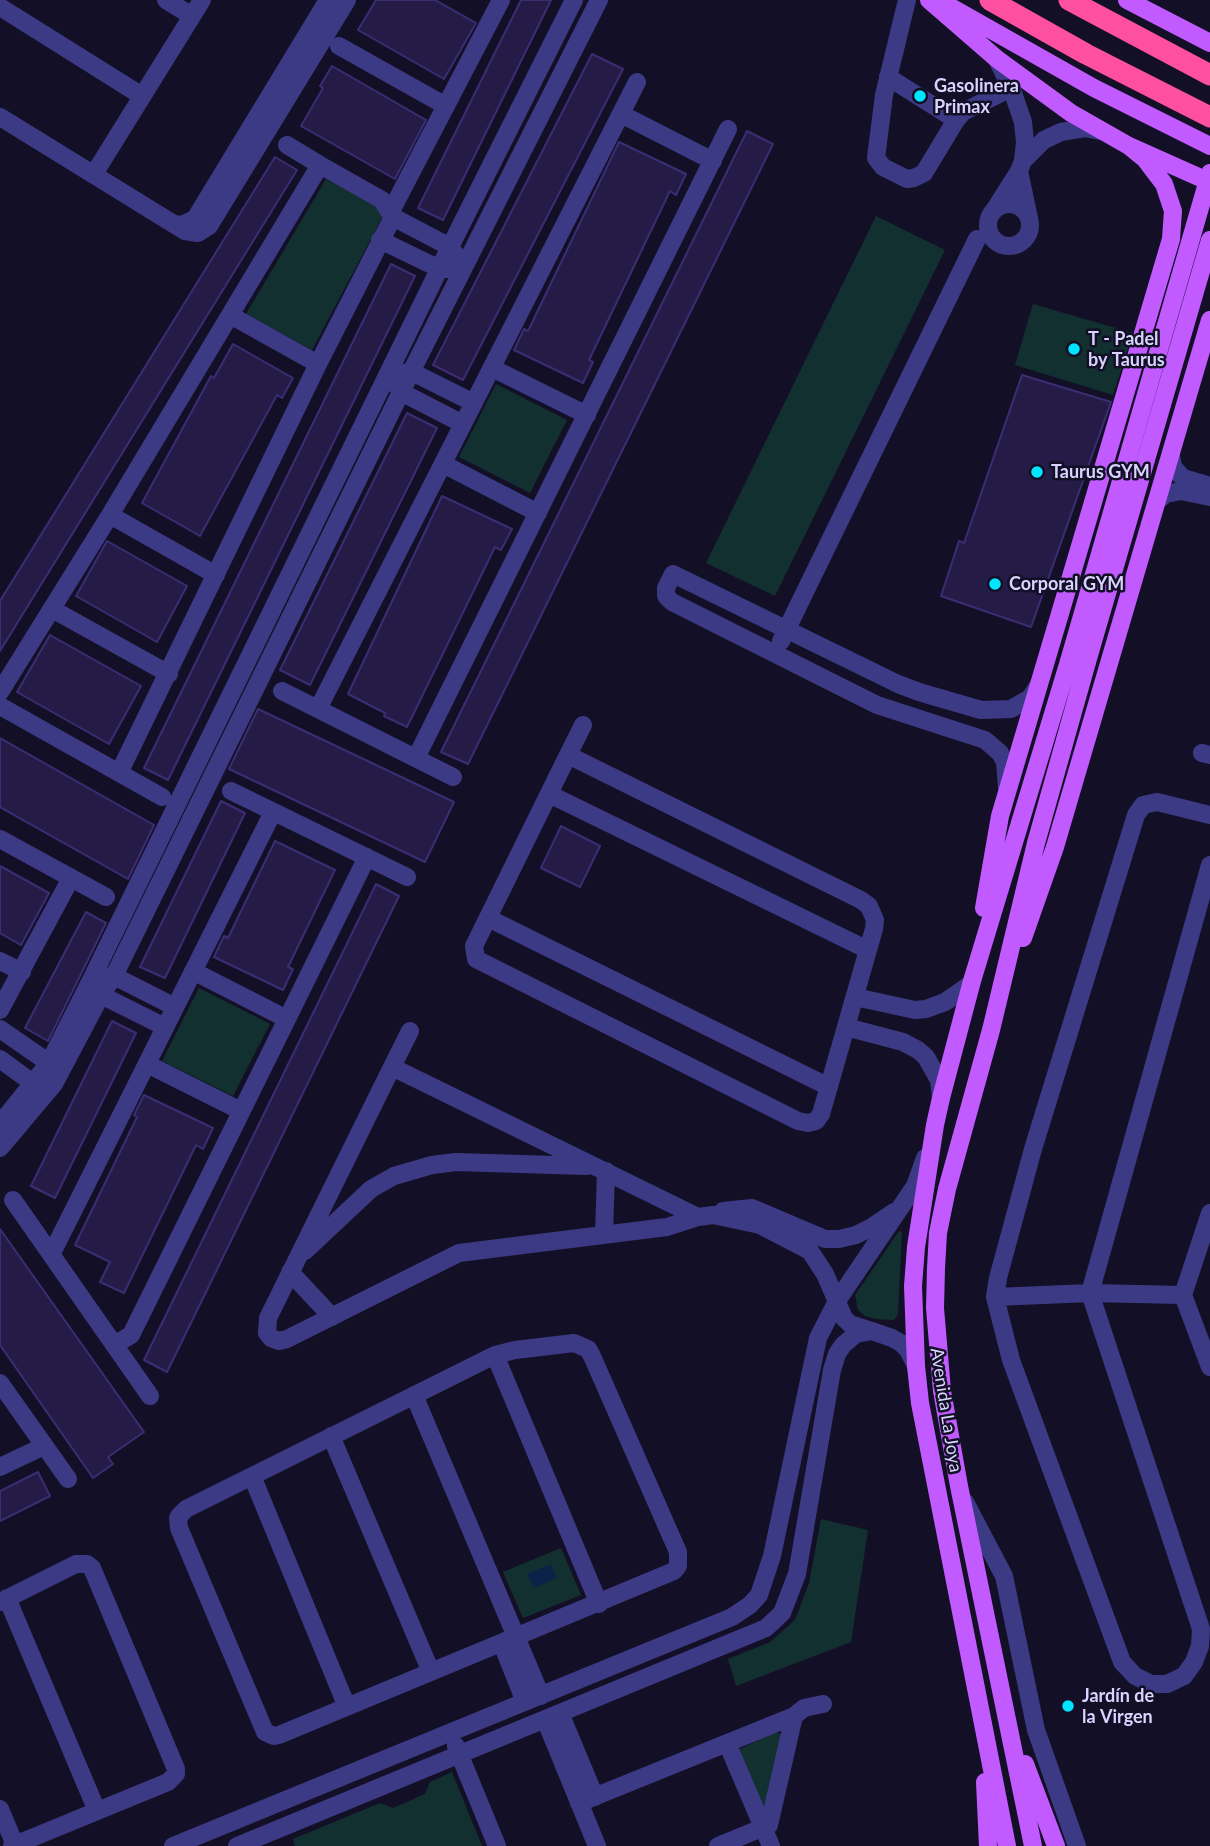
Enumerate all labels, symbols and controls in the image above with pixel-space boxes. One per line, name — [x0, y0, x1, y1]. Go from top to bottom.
place label: Gasolinera Primax — [934, 75, 1019, 118]
marker: Gasolinera Primax — [912, 88, 928, 104]
place label: T - Padel by Taurus — [1088, 328, 1165, 370]
marker: T - Padel by Taurus — [1066, 341, 1082, 357]
place label: Taurus GYM — [1051, 461, 1150, 483]
marker: Taurus GYM — [1029, 464, 1045, 480]
place label: Corporal GYM — [1009, 573, 1124, 595]
marker: Corporal GYM — [987, 576, 1003, 592]
street label: Avenida La Joya — [925, 1346, 967, 1474]
place label: Jardín de la Virgen — [1082, 1685, 1154, 1728]
marker: Jardín de la Virgen — [1060, 1698, 1076, 1714]

